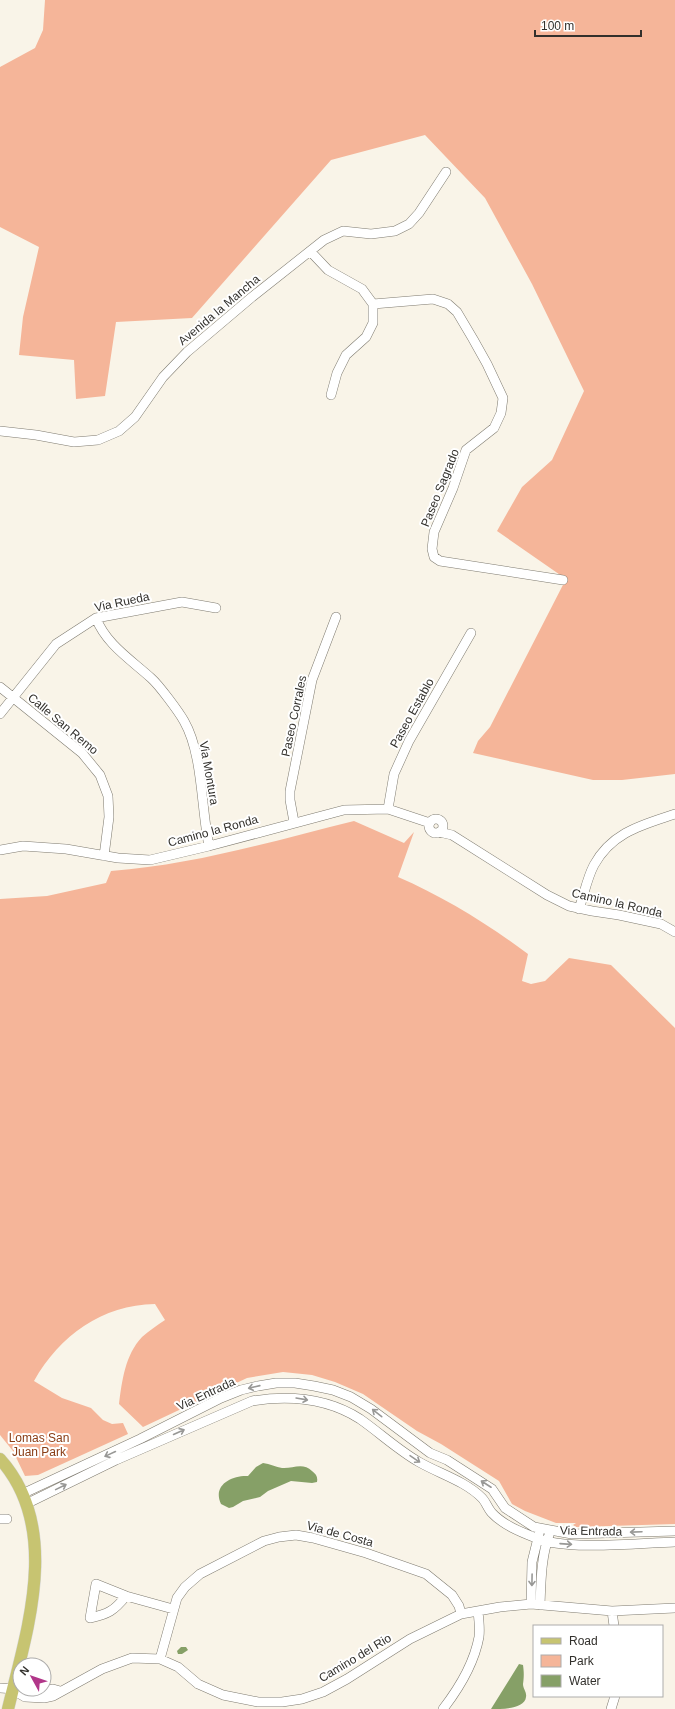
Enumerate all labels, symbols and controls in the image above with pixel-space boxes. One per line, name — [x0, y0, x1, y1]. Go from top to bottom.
scale bar — [535, 12, 641, 38]
text: 100 m — [541, 19, 574, 33]
street label: Avenida la Mancha — [175, 272, 263, 348]
street label: Paseo Sagrado — [418, 447, 462, 529]
street label: Via Rueda — [93, 589, 151, 615]
street label: Paseo Corrales — [279, 674, 309, 758]
street label: Paseo Establo — [387, 675, 437, 750]
street label: Calle San Remo — [25, 691, 101, 758]
street label: Via Montura — [197, 740, 222, 806]
street label: Camino la Ronda — [166, 812, 260, 850]
street label: Camino la Ronda — [570, 886, 664, 920]
street label: Via Entrada — [175, 1374, 238, 1414]
one-way arrow — [248, 1384, 261, 1391]
one-way arrow — [295, 1395, 308, 1403]
one-way arrow — [372, 1409, 383, 1418]
one-way arrow — [172, 1428, 184, 1436]
park label: Lomas San Juan Park — [9, 1431, 69, 1459]
one-way arrow — [104, 1451, 116, 1458]
one-way arrow — [409, 1455, 420, 1463]
one-way arrow — [480, 1480, 491, 1489]
one-way arrow — [54, 1483, 66, 1490]
street label: Via de Costa — [305, 1518, 375, 1550]
street label: Via Entrada — [560, 1523, 623, 1539]
one-way arrow — [630, 1528, 643, 1536]
one-way arrow — [559, 1540, 572, 1547]
one-way arrow — [528, 1573, 535, 1586]
legend — [533, 1625, 663, 1697]
street label: Camino del Rio — [316, 1631, 394, 1685]
text: Road — [569, 1634, 598, 1648]
text: Park — [569, 1654, 595, 1668]
north arrow — [12, 1657, 52, 1697]
text: N — [17, 1664, 32, 1677]
text: Water — [569, 1674, 601, 1688]

